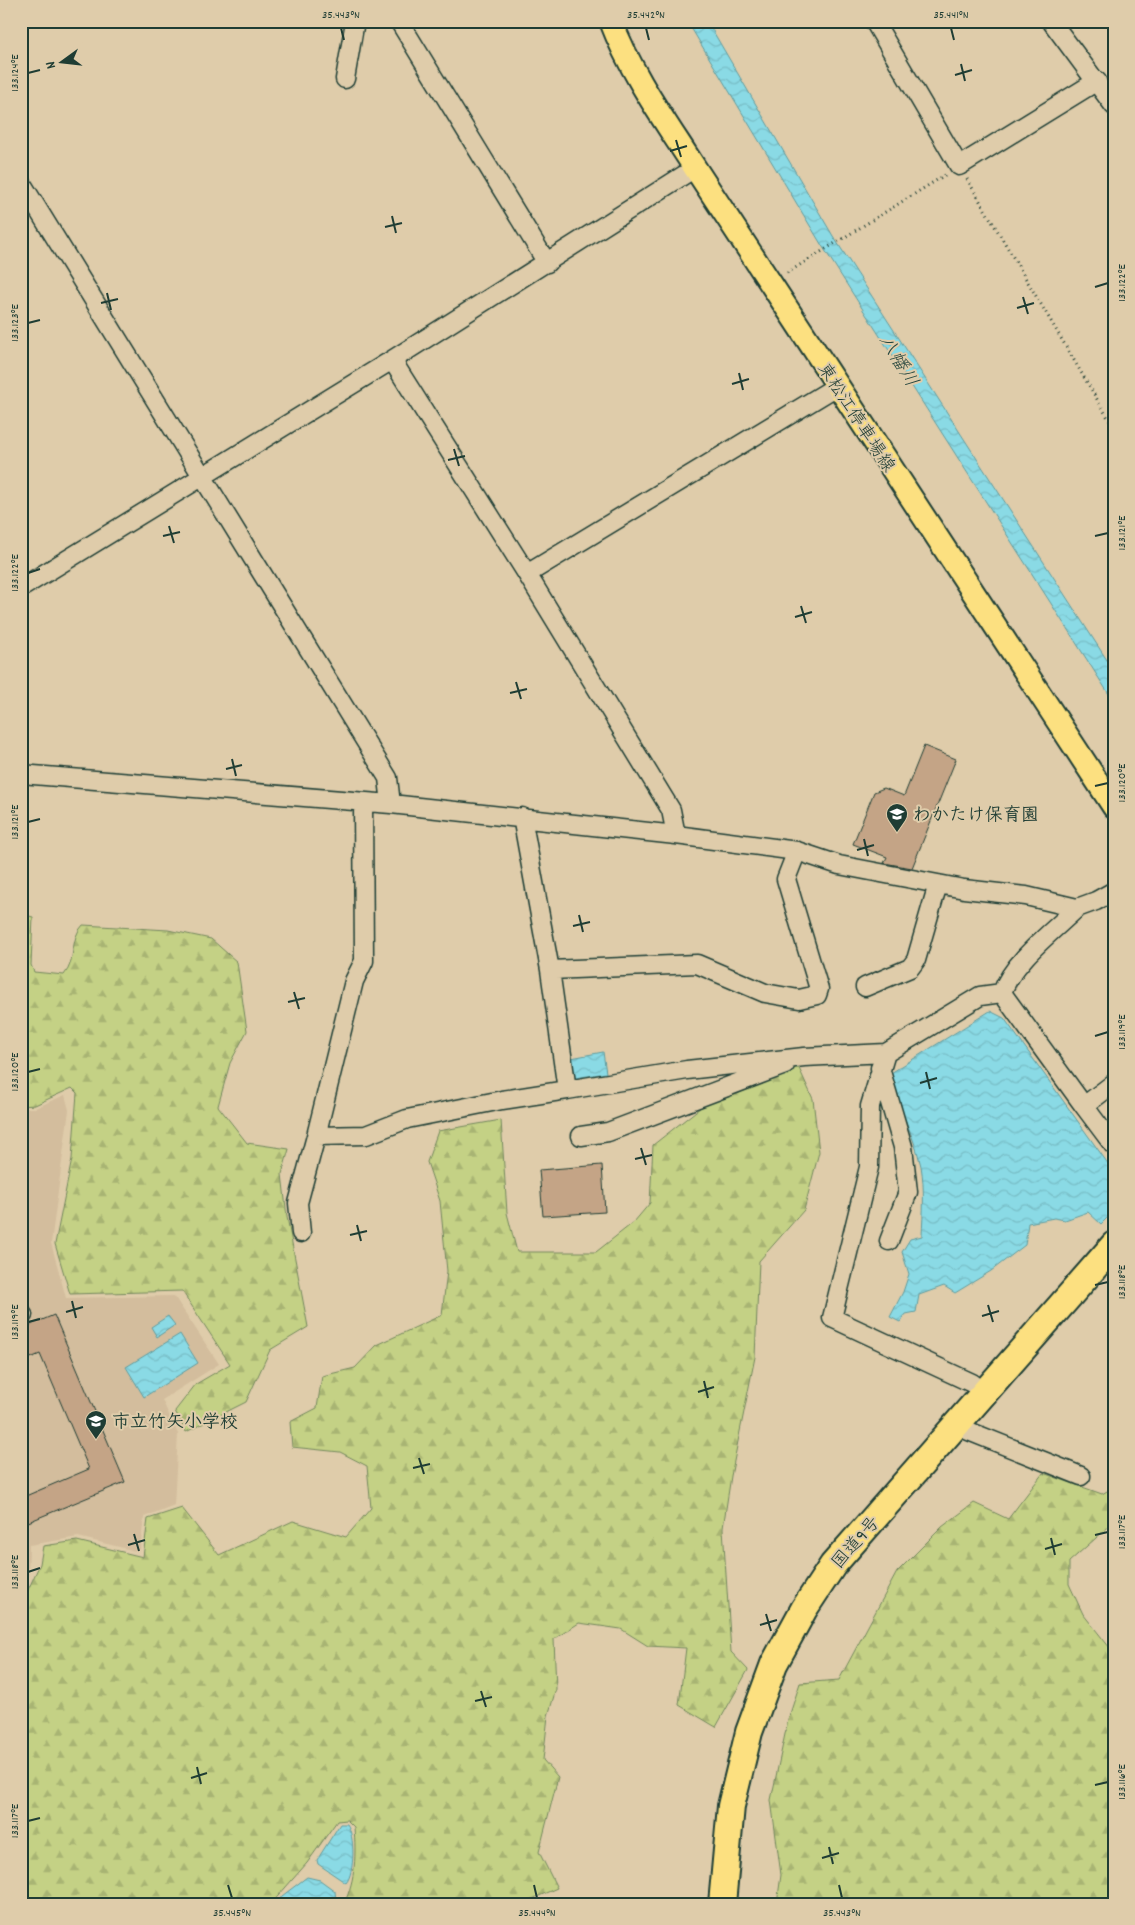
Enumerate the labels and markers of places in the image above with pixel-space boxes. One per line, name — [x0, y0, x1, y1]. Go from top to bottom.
school or university icon: わかたけ保育園 — [885, 802, 909, 833]
place label: わかたけ保育園 — [913, 804, 1039, 829]
school or university icon: 市立竹矢小学校 — [84, 1409, 108, 1440]
place label: 市立竹矢小学校 — [112, 1411, 238, 1436]

